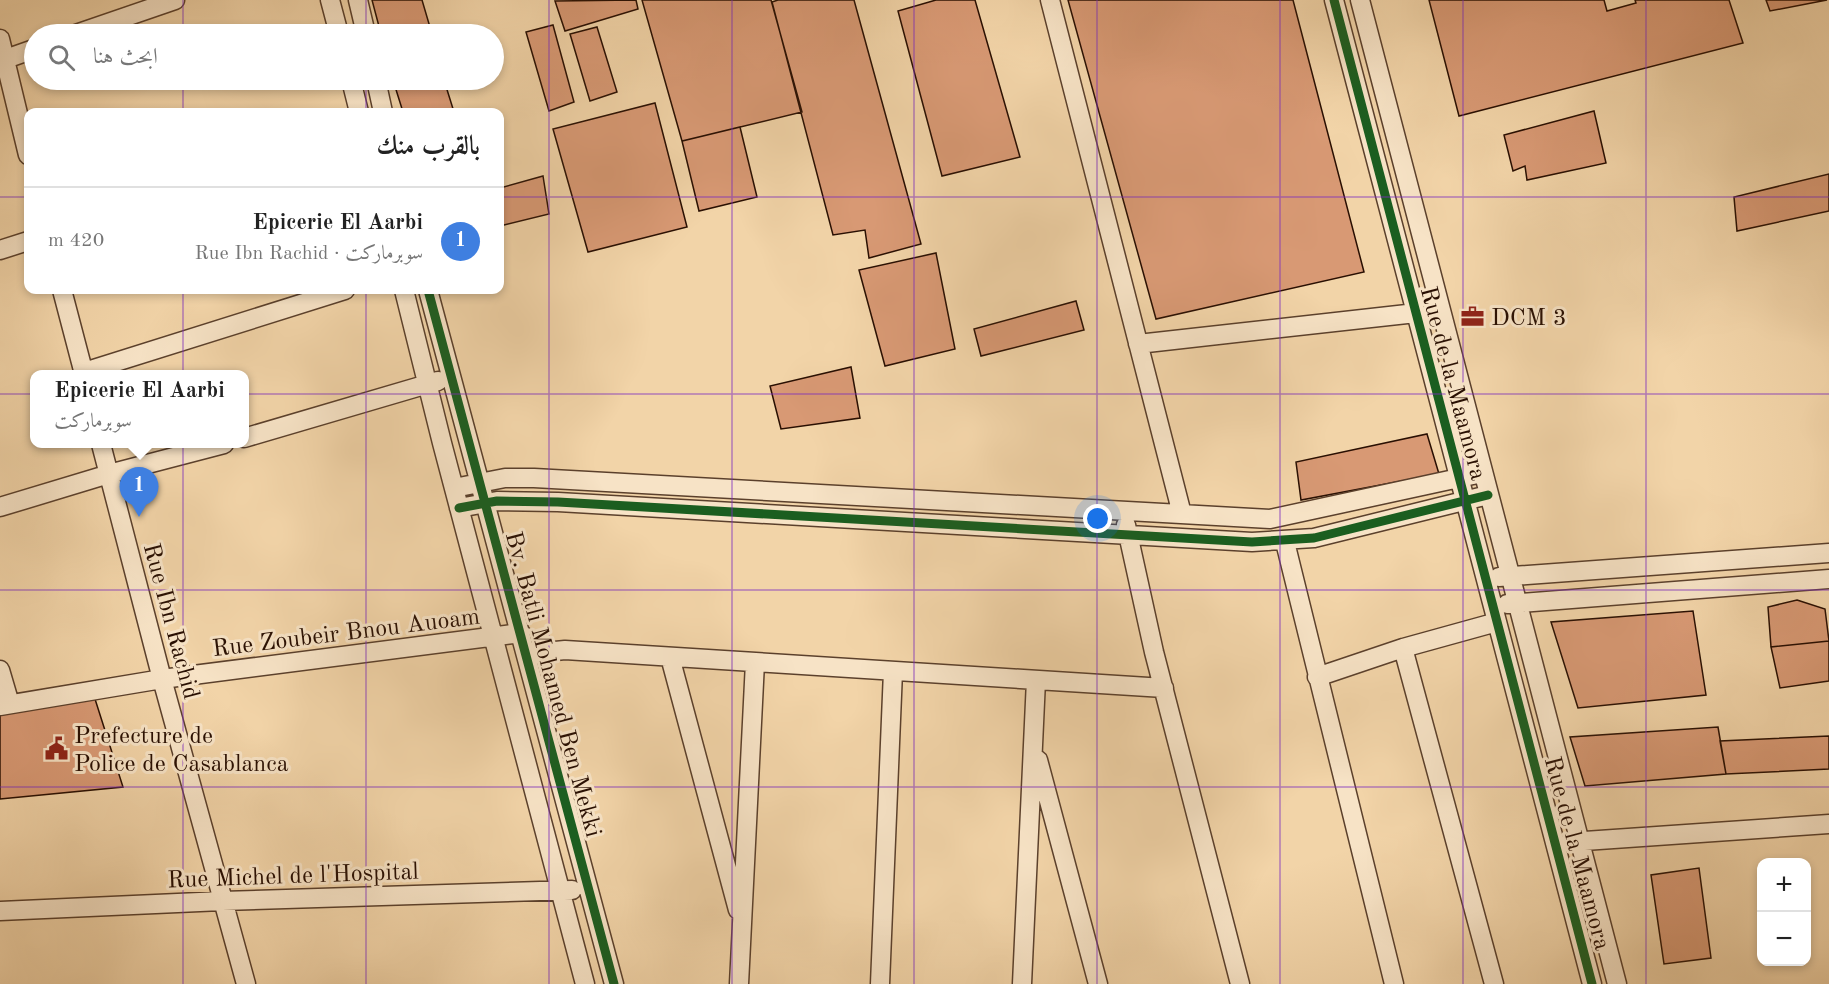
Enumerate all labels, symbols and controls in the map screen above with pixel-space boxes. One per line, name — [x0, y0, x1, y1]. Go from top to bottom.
search box — [24, 24, 504, 90]
icon: search — [45, 41, 78, 74]
text: ابحث هنا — [93, 46, 158, 68]
text: بالقرب منك — [377, 134, 480, 160]
text: Epicerie El Aarbi — [252, 212, 423, 234]
text: 420 m — [48, 231, 104, 251]
text: 1 — [455, 231, 466, 251]
text: سوبرماركت · Rue Ibn Rachid — [195, 244, 423, 264]
street label: Rue de la Maamora — [1415, 284, 1490, 483]
office icon: DCM 3 — [1460, 304, 1486, 330]
place label: DCM 3 — [1491, 307, 1567, 331]
popup — [30, 370, 249, 448]
text: Epicerie El Aarbi — [54, 380, 225, 402]
text: سوبرماركت — [54, 412, 132, 432]
pin: 1 — [120, 468, 158, 517]
your location — [1083, 504, 1112, 533]
street label: Bv. Batli Mohamed Ben Mekki — [500, 529, 604, 840]
street label: Rue Ibn Rachid — [138, 541, 202, 702]
street label: Rue Zoubeir Bnou Auoam — [211, 606, 481, 662]
place label: Prefecture de Police de Casablanca — [74, 725, 289, 777]
public building icon: Prefecture de Police de Casablanca — [43, 736, 69, 762]
street label: Rue de la Maamora — [1539, 754, 1614, 953]
map controls — [1757, 858, 1811, 966]
button: + — [1757, 858, 1811, 912]
street label: Rue Michel de l'Hospital — [167, 861, 419, 893]
button: − — [1757, 912, 1811, 966]

